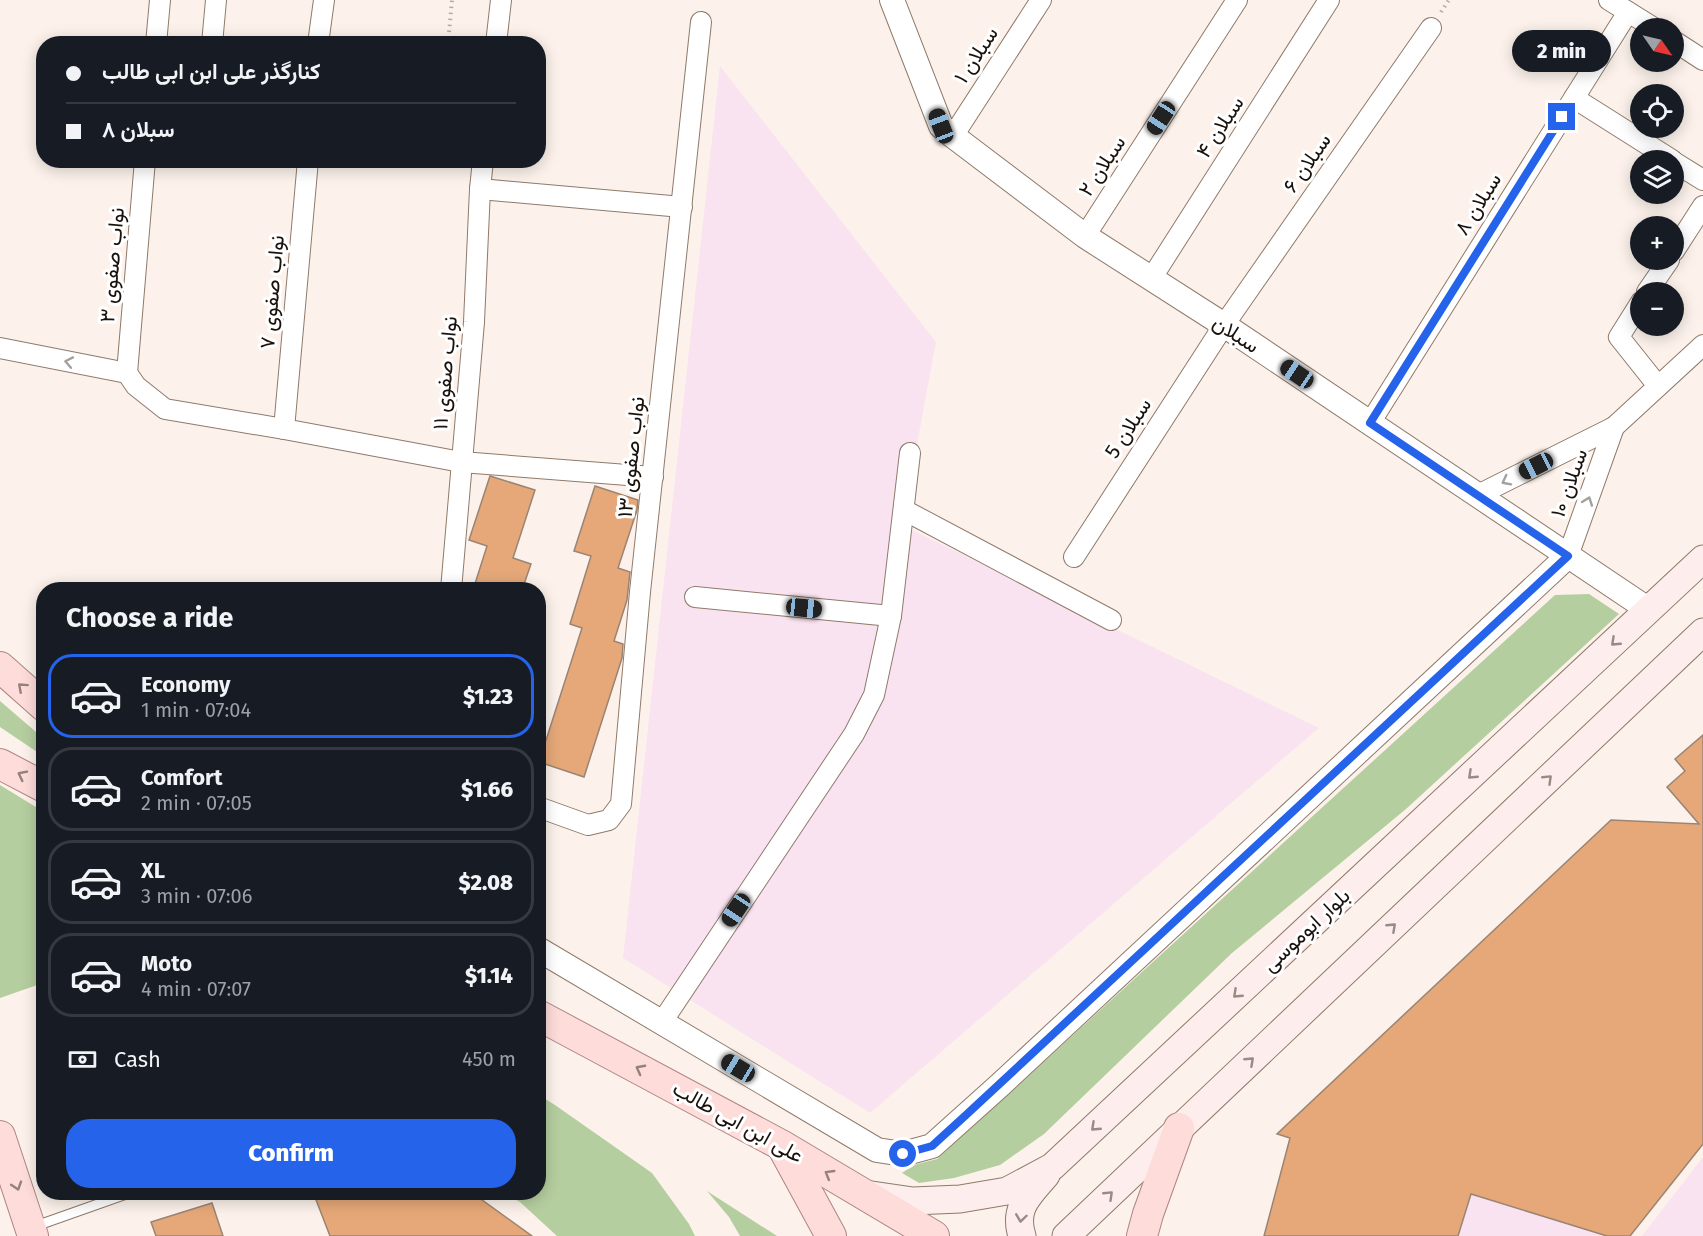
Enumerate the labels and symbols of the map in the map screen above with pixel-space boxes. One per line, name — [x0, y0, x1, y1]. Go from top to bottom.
north arrow — [1630, 18, 1684, 72]
street label: سبلان ۱ — [948, 22, 1004, 88]
callout: 2 min — [1512, 30, 1612, 72]
street label: سبلان ۴ — [1191, 91, 1249, 163]
car — [1144, 98, 1178, 138]
route end — [1548, 103, 1575, 130]
car — [926, 106, 956, 146]
street label: سبلان ۶ — [1277, 128, 1337, 198]
street label: سبلان ۲ — [1073, 131, 1131, 201]
street label: سبلان ۸ — [1449, 168, 1507, 240]
street label: نواب صفوی ۳ — [94, 206, 130, 324]
street label: نواب صفوی ۷ — [254, 234, 290, 350]
street label: سبلان — [1208, 309, 1264, 359]
street label: نواب صفوی ۱۱ — [427, 315, 463, 431]
one-way arrow — [65, 356, 75, 369]
car — [1277, 356, 1317, 392]
street label: سبلان 5 — [1099, 393, 1157, 463]
street label: نواب صفوی ۱۳ — [612, 395, 650, 519]
street label: سبلان ۱۰ — [1545, 445, 1593, 521]
car — [1516, 450, 1556, 482]
one-way arrow — [1501, 474, 1512, 486]
one-way arrow — [1580, 496, 1593, 507]
car — [785, 597, 823, 619]
one-way arrow — [1611, 635, 1621, 646]
one-way arrow — [18, 683, 28, 694]
one-way arrow — [1468, 768, 1479, 779]
one-way arrow — [17, 771, 28, 782]
one-way arrow — [1541, 775, 1552, 786]
street label: بلوار ابوموسی — [1257, 883, 1355, 977]
car — [718, 890, 754, 930]
one-way arrow — [1385, 923, 1395, 934]
one-way arrow — [1234, 987, 1244, 998]
car — [718, 1051, 758, 1085]
one-way arrow — [1243, 1057, 1253, 1068]
one-way arrow — [636, 1065, 647, 1076]
street label: علی ابن ابی طالب — [668, 1075, 808, 1169]
one-way arrow — [1091, 1120, 1101, 1131]
route start — [889, 1140, 916, 1167]
one-way arrow — [825, 1169, 835, 1181]
one-way arrow — [9, 1180, 22, 1191]
one-way arrow — [1101, 1192, 1112, 1203]
one-way arrow — [1015, 1213, 1027, 1222]

